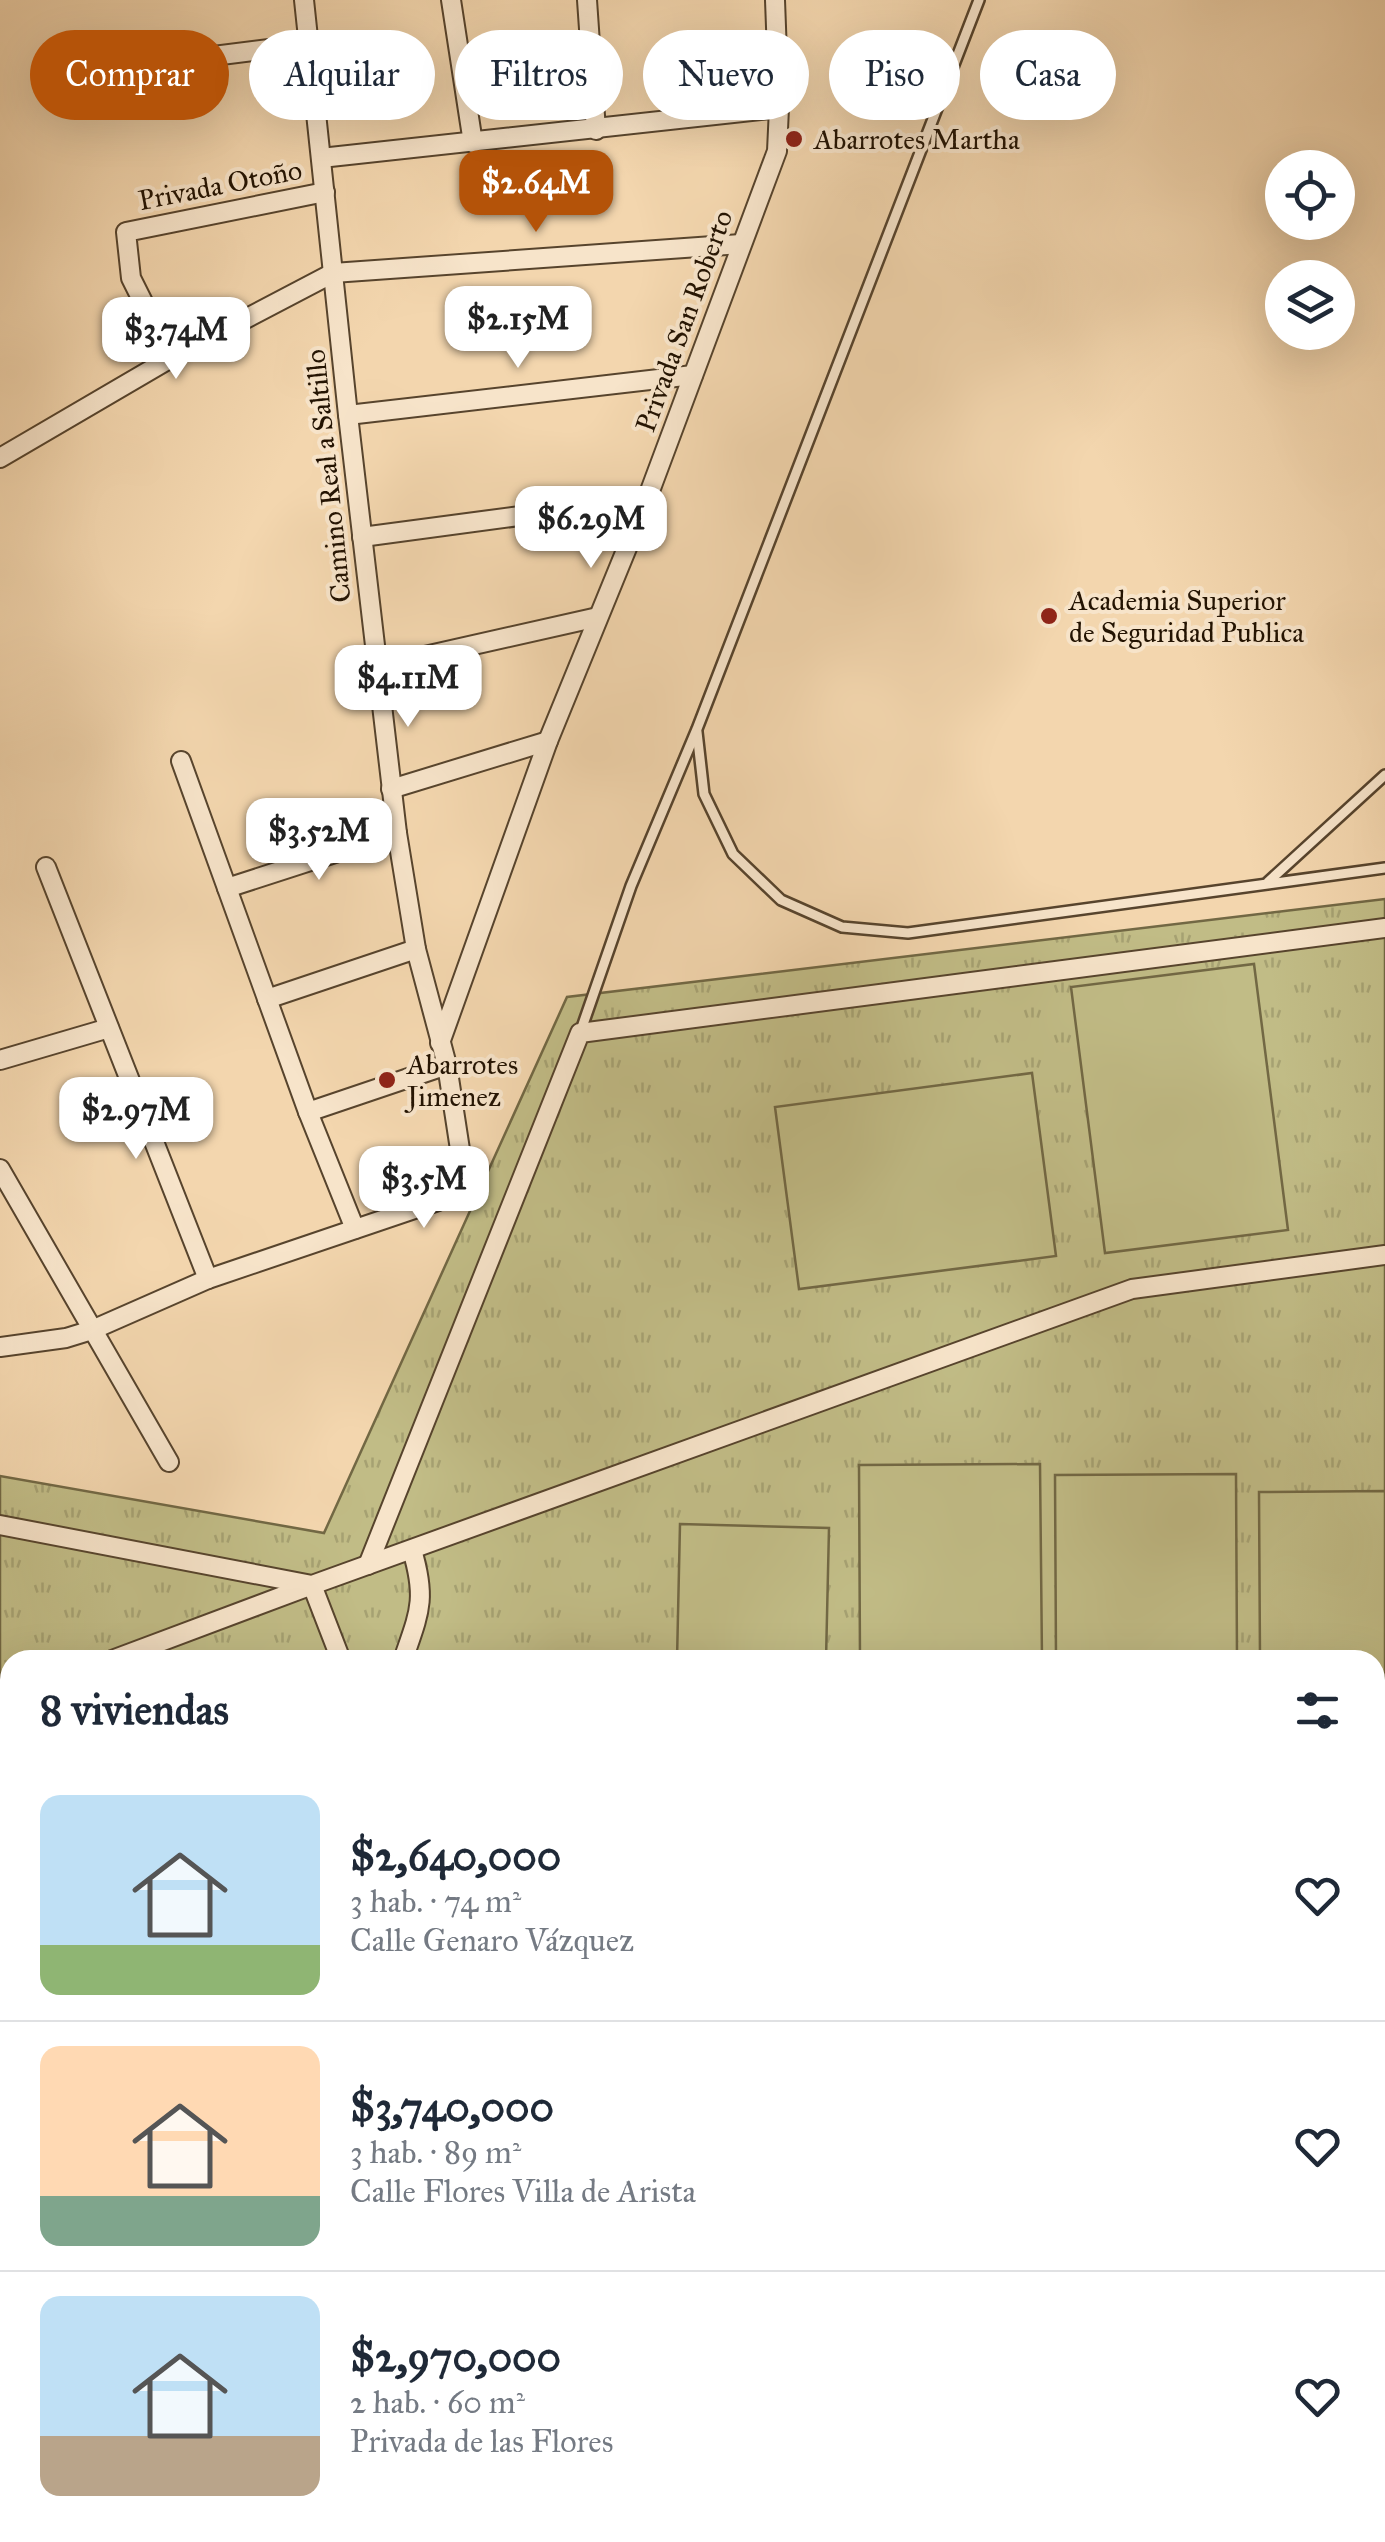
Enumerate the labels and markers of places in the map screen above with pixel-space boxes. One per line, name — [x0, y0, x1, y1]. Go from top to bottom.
place label: Abarrotes Martha — [813, 122, 1020, 157]
marker: Abarrotes Martha — [783, 128, 805, 150]
pin: $2.64M — [455, 150, 617, 235]
pin: $2.15M — [437, 286, 599, 371]
pin: $3.74M — [95, 297, 257, 382]
pin: $6.29M — [510, 486, 672, 571]
place label: Academia Superior de Seguridad Publica — [1068, 583, 1304, 650]
marker: Academia Superior de Seguridad Publica — [1038, 605, 1060, 627]
pin: $4.11M — [327, 645, 489, 730]
pin: $3.52M — [238, 798, 400, 883]
place label: Abarrotes Jimenez — [404, 1047, 518, 1114]
marker: Abarrotes Jimenez — [376, 1069, 398, 1091]
pin: $2.97M — [55, 1077, 217, 1162]
pin: $3.5M — [354, 1146, 494, 1231]

